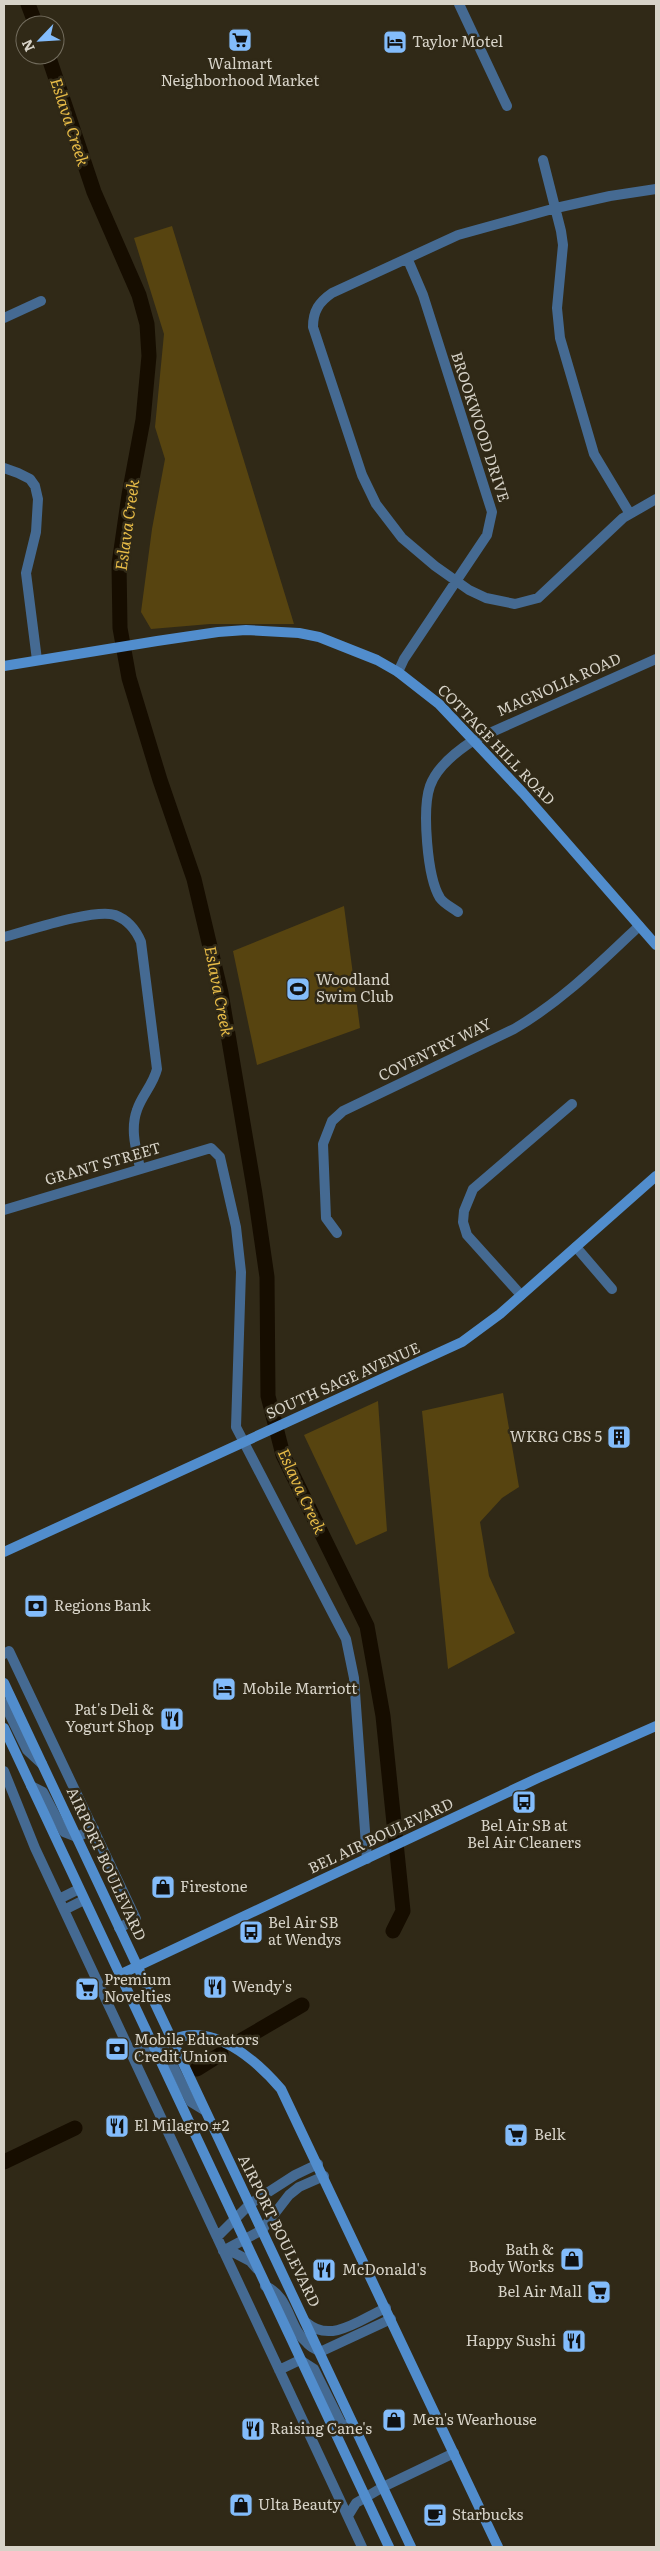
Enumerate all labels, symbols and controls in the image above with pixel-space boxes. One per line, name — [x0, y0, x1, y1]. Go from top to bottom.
north arrow — [15, 15, 65, 65]
supermarket icon: Walmart Neighborhood Market — [227, 27, 253, 53]
hotel icon: Taylor Motel — [382, 29, 408, 55]
place label: Taylor Motel — [412, 29, 503, 52]
text: N — [16, 36, 39, 55]
place label: Walmart Neighborhood Market — [161, 51, 319, 91]
water label: Eslava Creek — [45, 74, 97, 169]
street label: BROOKWOOD DRIVE — [446, 348, 517, 505]
water label: Eslava Creek — [108, 478, 144, 572]
street label: MAGNOLIA ROAD — [492, 646, 624, 721]
street label: COTTAGE HILL ROAD — [433, 678, 561, 810]
water label: Eslava Creek — [199, 943, 241, 1038]
place label: Woodland Swim Club — [316, 967, 394, 1007]
sports icon: Woodland Swim Club — [285, 976, 311, 1002]
street label: COVENTRY WAY — [374, 1011, 495, 1086]
street label: GRANT STREET — [42, 1135, 163, 1190]
street label: SOUTH SAGE AVENUE — [262, 1335, 423, 1424]
place label: WKRG CBS 5 — [510, 1424, 602, 1447]
building icon: WKRG CBS 5 — [606, 1424, 632, 1450]
water label: Eslava Creek — [273, 1444, 333, 1537]
bank icon: Regions Bank — [23, 1593, 49, 1619]
place label: Regions Bank — [54, 1593, 152, 1616]
hotel icon: Mobile Marriott — [211, 1676, 237, 1702]
place label: Mobile Marriott — [242, 1676, 357, 1699]
place label: Pat's Deli & Yogurt Shop — [65, 1697, 154, 1737]
restaurant icon: Pat's Deli & Yogurt Shop — [159, 1706, 185, 1732]
street label: AIRPORT BOULEVARD — [62, 1783, 153, 1944]
bus stop icon: Bel Air SB at Bel Air Cleaners — [511, 1789, 537, 1815]
street label: BEL AIR BOULEVARD — [304, 1791, 457, 1878]
place label: Bel Air SB at Bel Air Cleaners — [467, 1813, 581, 1853]
shop icon: Firestone — [150, 1874, 176, 1900]
place label: Firestone — [180, 1874, 248, 1897]
place label: Bel Air SB at Wendys — [268, 1910, 341, 1950]
bus stop icon: Bel Air SB at Wendys — [238, 1919, 264, 1945]
place label: Premium Novelties — [104, 1967, 172, 2007]
restaurant icon: Wendy's — [202, 1974, 228, 2000]
place label: Wendy's — [232, 1974, 292, 1997]
supermarket icon: Premium Novelties — [74, 1976, 100, 2002]
place label: Mobile Educators Credit Union — [134, 2027, 259, 2067]
bank icon: Mobile Educators Credit Union — [104, 2036, 130, 2062]
restaurant icon: El Milagro #2 — [104, 2113, 130, 2139]
place label: El Milagro #2 — [134, 2113, 230, 2136]
supermarket icon: Belk — [503, 2122, 529, 2148]
place label: Belk — [534, 2122, 566, 2145]
street label: AIRPORT BOULEVARD — [233, 2150, 327, 2311]
place label: Bath & Body Works — [469, 2237, 554, 2277]
shop icon: Bath & Body Works — [559, 2246, 585, 2272]
restaurant icon: McDonald's — [311, 2257, 337, 2283]
place label: McDonald's — [342, 2257, 426, 2280]
place label: Bel Air Mall — [498, 2279, 582, 2302]
supermarket icon: Bel Air Mall — [586, 2279, 612, 2305]
place label: Happy Sushi — [466, 2328, 556, 2351]
restaurant icon: Happy Sushi — [561, 2328, 587, 2354]
shop icon: Men's Wearhouse — [381, 2407, 407, 2433]
place label: Men's Wearhouse — [412, 2407, 537, 2430]
restaurant icon: Raising Cane's — [240, 2416, 266, 2442]
place label: Raising Cane's — [270, 2416, 372, 2439]
shop icon: Ulta Beauty — [228, 2492, 254, 2518]
place label: Ulta Beauty — [258, 2492, 341, 2515]
cafe icon: Starbucks — [422, 2502, 448, 2528]
place label: Starbucks — [452, 2502, 524, 2525]

